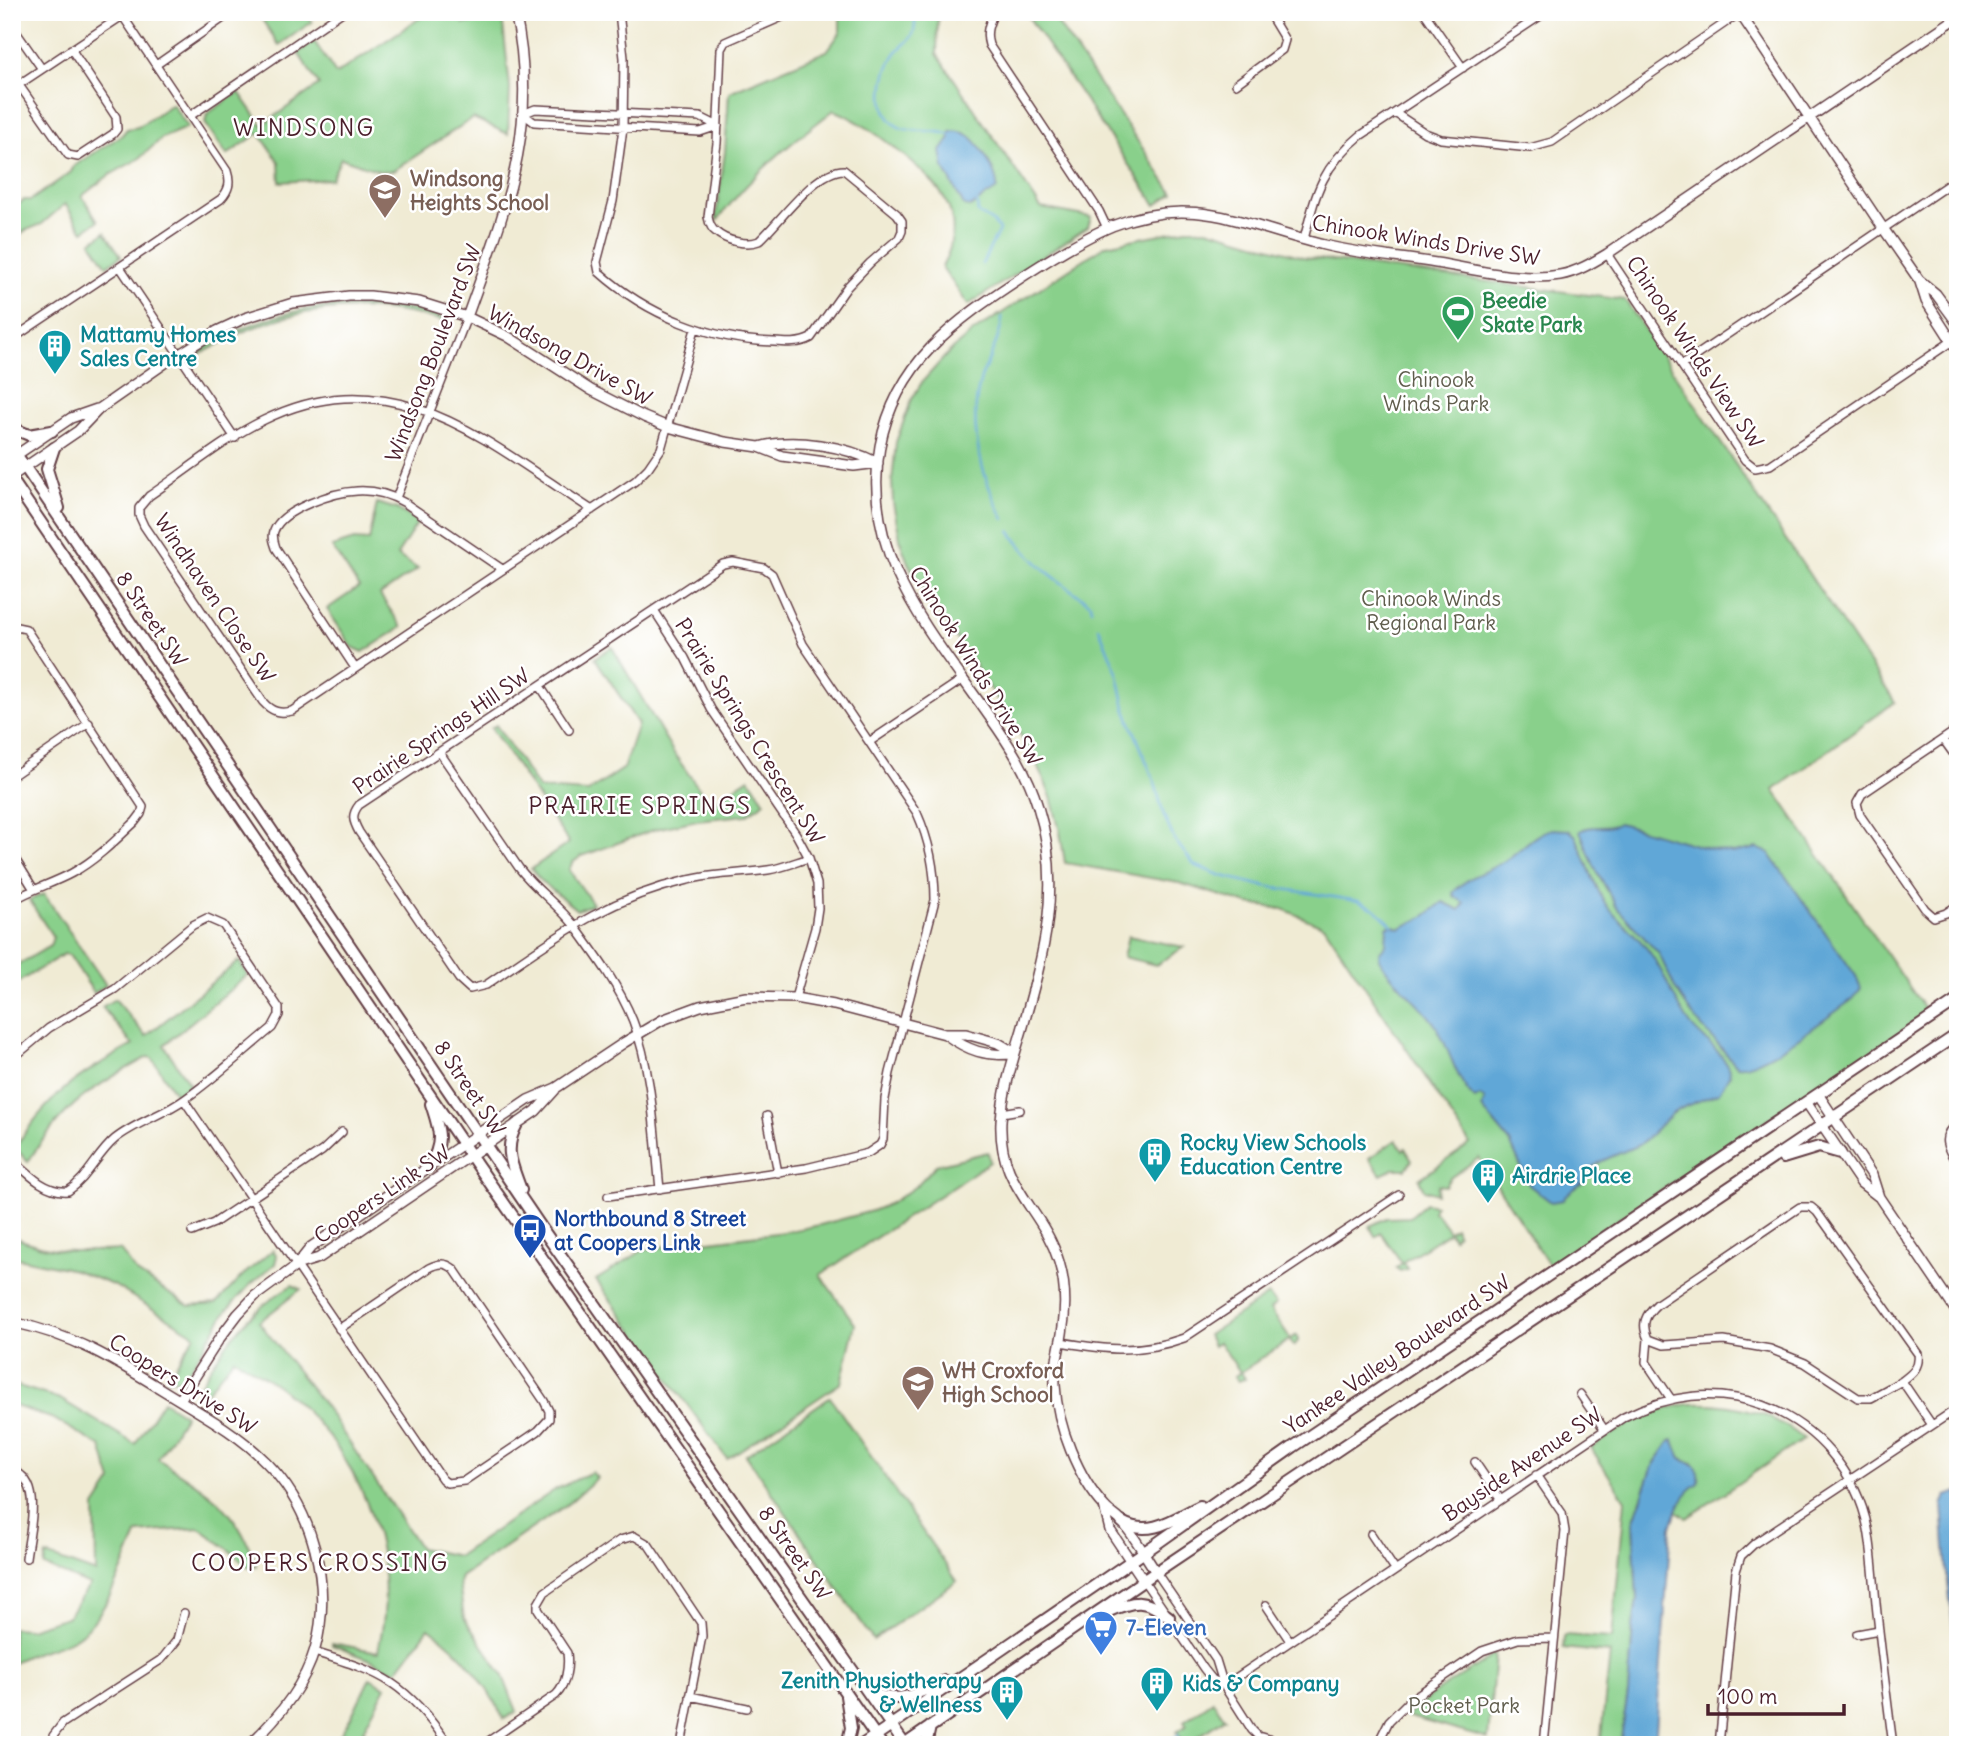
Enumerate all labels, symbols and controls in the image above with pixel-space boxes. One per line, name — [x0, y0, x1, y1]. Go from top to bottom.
district label: WINDSONG — [233, 113, 375, 142]
place label: Windsong Heights School — [410, 165, 549, 216]
school or university icon: Windsong Heights School — [366, 171, 404, 220]
street label: Chinook Winds Drive SW — [1310, 209, 1542, 271]
street label: Windsong Boulevard SW — [379, 240, 487, 466]
street label: Chinook Winds View SW — [1621, 251, 1769, 453]
place label: Beedie Skate Park — [1482, 287, 1583, 338]
sports icon: Beedie Skate Park — [1439, 293, 1477, 342]
street label: Windsong Drive SW — [483, 299, 657, 411]
place label: Mattamy Homes Sales Centre — [80, 321, 237, 372]
building icon: Mattamy Homes Sales Centre — [36, 327, 74, 376]
park label: Chinook Winds Park — [1383, 366, 1489, 417]
street label: Windhaven Close SW — [148, 508, 282, 688]
street label: Chinook Winds Drive SW — [904, 561, 1048, 771]
street label: 8 Street SW — [110, 566, 194, 672]
park label: Chinook Winds Regional Park — [1361, 585, 1501, 636]
street label: Prairie Springs Crescent SW — [669, 613, 831, 849]
street label: Prairie Springs Hill SW — [347, 662, 535, 800]
district label: PRAIRIE SPRINGS — [528, 791, 752, 820]
street label: 8 Street SW — [428, 1035, 512, 1141]
place label: Rocky View Schools Education Centre — [1180, 1129, 1367, 1180]
building icon: Rocky View Schools Education Centre — [1136, 1135, 1174, 1184]
street label: Coopers Link SW — [309, 1139, 455, 1249]
building icon: Airdrie Place — [1469, 1156, 1507, 1205]
place label: Airdrie Place — [1512, 1162, 1631, 1189]
place label: Northbound 8 Street at Coopers Link — [554, 1205, 747, 1256]
bus stop icon: Northbound 8 Street at Coopers Link — [511, 1211, 549, 1260]
street label: Yankee Valley Boulevard SW — [1279, 1268, 1515, 1440]
street label: Coopers Drive SW — [104, 1328, 262, 1440]
place label: WH Croxford High School — [942, 1357, 1065, 1408]
school or university icon: WH Croxford High School — [899, 1363, 937, 1412]
street label: Bayside Avenue SW — [1437, 1401, 1607, 1527]
street label: 8 Street SW — [753, 1501, 837, 1605]
district label: COOPERS CROSSING — [191, 1548, 449, 1577]
supermarket icon: 7-Eleven — [1082, 1608, 1120, 1657]
place label: 7-Eleven — [1126, 1614, 1207, 1641]
building icon: Kids & Company — [1138, 1664, 1176, 1713]
place label: Zenith Physiotherapy & Wellness — [781, 1667, 982, 1718]
place label: Kids & Company — [1182, 1670, 1339, 1697]
building icon: Zenith Physiotherapy & Wellness — [988, 1673, 1026, 1722]
scale bar — [1708, 1673, 1844, 1717]
text: 100 m — [1718, 1683, 1777, 1710]
park label: Pocket Park — [1408, 1692, 1520, 1719]

